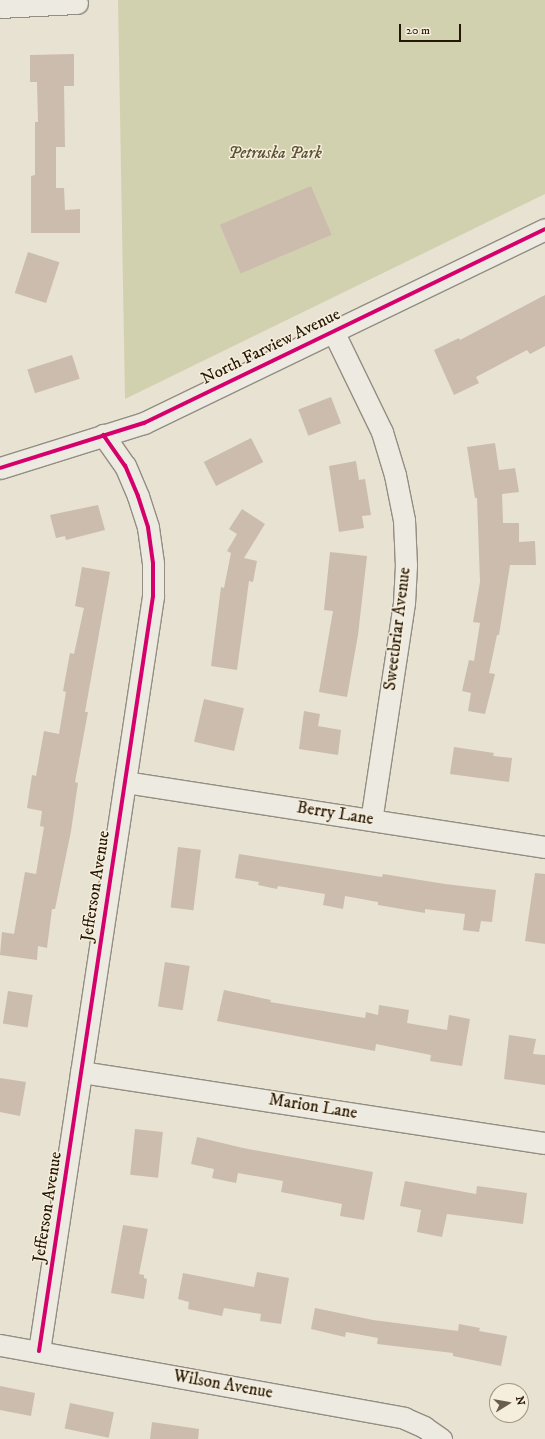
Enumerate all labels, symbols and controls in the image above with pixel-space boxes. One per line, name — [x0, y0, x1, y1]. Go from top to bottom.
scale bar — [401, 16, 463, 42]
text: 20 m — [406, 23, 430, 38]
park label: Petruska Park — [228, 144, 322, 164]
street label: North Farview Avenue — [198, 304, 344, 390]
street label: Sweetbriar Avenue — [380, 566, 416, 692]
street label: Berry Lane — [295, 798, 375, 830]
street label: Jefferson Avenue — [77, 829, 115, 943]
street label: Marion Lane — [267, 1090, 359, 1124]
street label: Jefferson Avenue — [29, 1150, 67, 1264]
street label: Wilson Avenue — [172, 1366, 274, 1404]
north arrow — [489, 1383, 529, 1423]
text: N — [512, 1395, 528, 1407]

